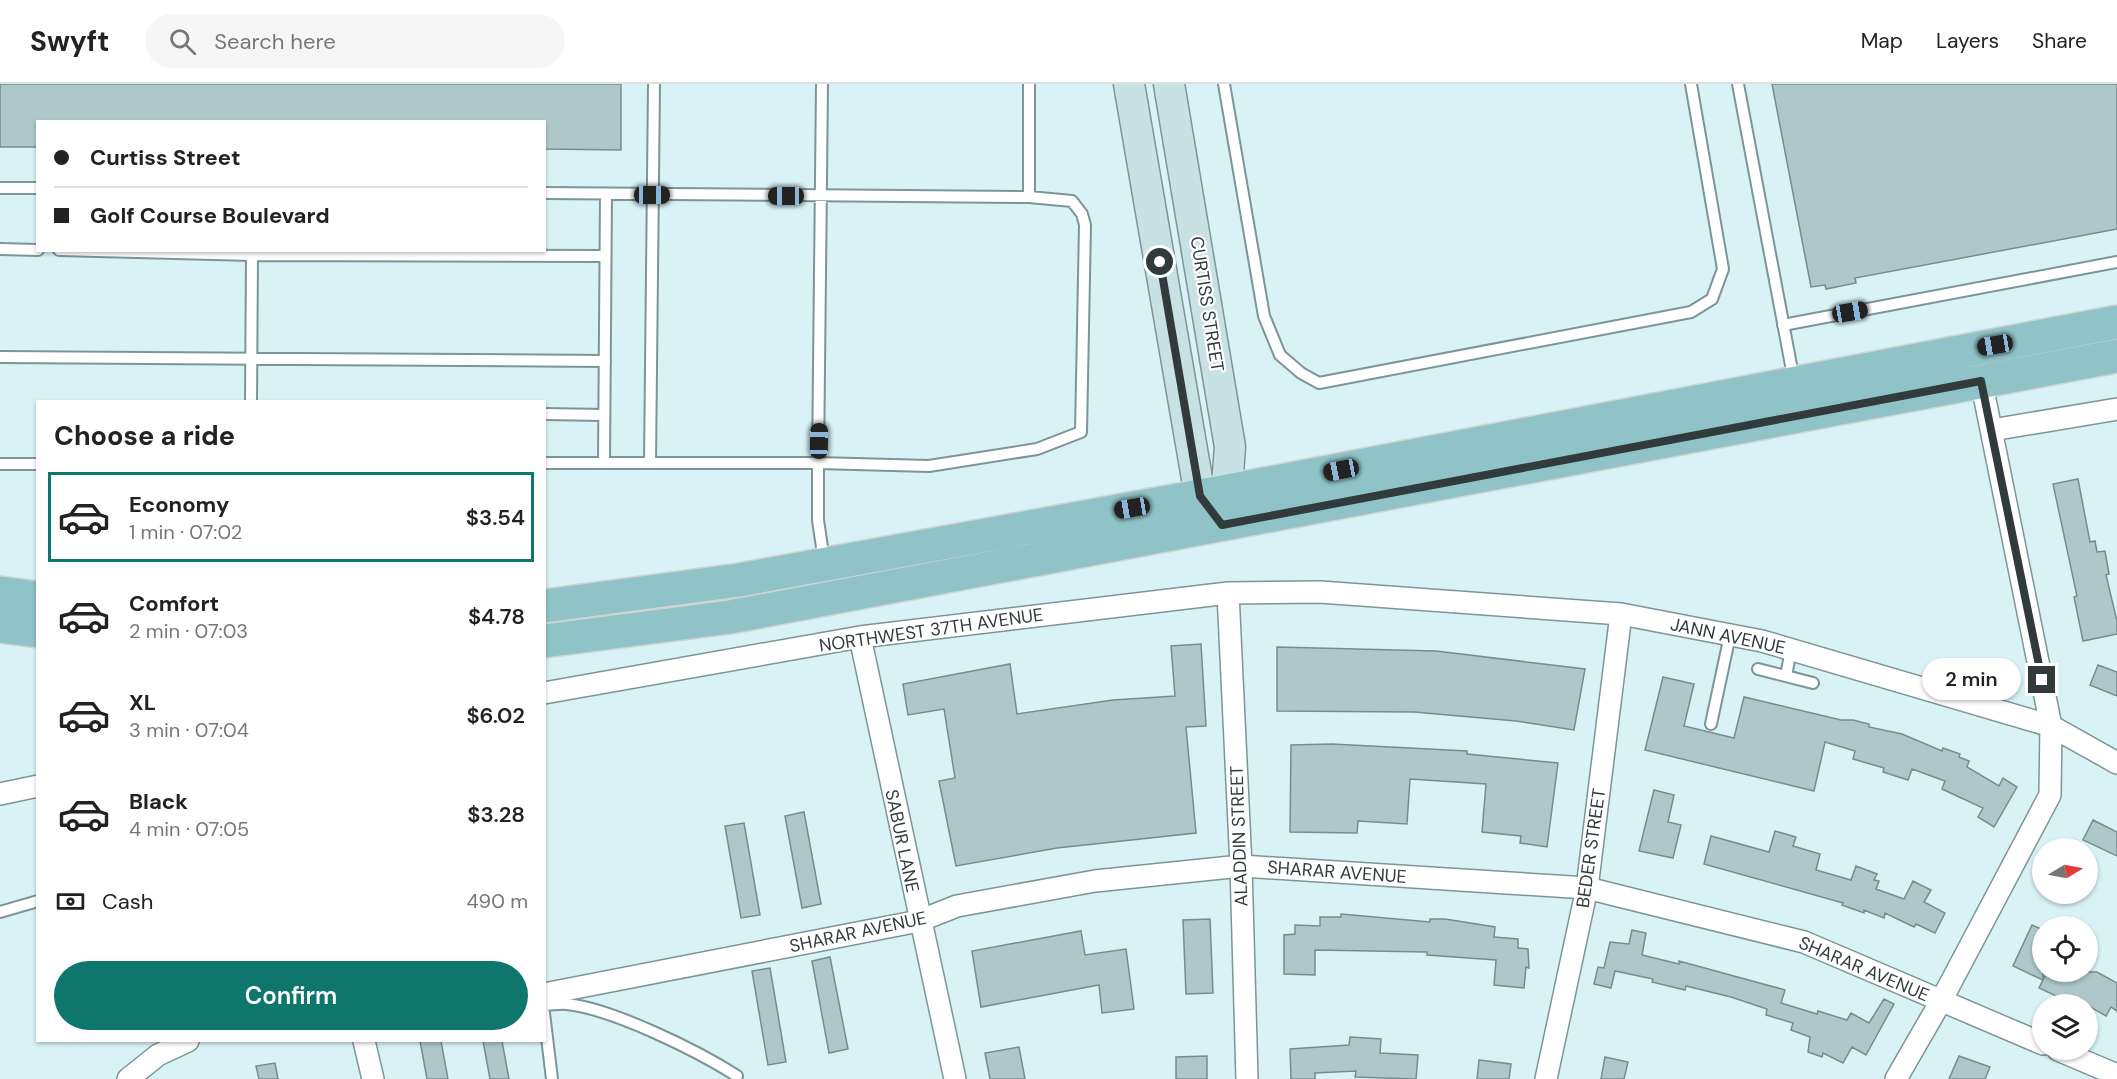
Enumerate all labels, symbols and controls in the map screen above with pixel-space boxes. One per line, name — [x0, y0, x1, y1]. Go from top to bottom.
search box — [145, 14, 565, 68]
text: Swyft — [30, 23, 109, 60]
icon: search — [166, 25, 199, 58]
text: Search here — [214, 27, 336, 56]
text: Map — [1861, 27, 1903, 55]
text: Layers — [1936, 27, 1999, 55]
text: Share — [2032, 27, 2087, 55]
text: Curtiss Street — [90, 143, 240, 172]
car — [634, 186, 670, 204]
car — [768, 187, 804, 205]
text: Golf Course Boulevard — [90, 201, 330, 230]
street label: CURTISS STREET — [1184, 235, 1230, 373]
route start — [1146, 248, 1173, 275]
car — [1831, 300, 1869, 324]
car — [1976, 333, 2014, 357]
text: Choose a ride — [54, 418, 235, 453]
car — [810, 423, 828, 459]
car — [1322, 458, 1360, 482]
icon: car — [57, 490, 111, 544]
text: Economy — [129, 490, 229, 519]
car — [1113, 496, 1151, 520]
text: $3.54 — [466, 503, 525, 532]
text: 1 min · 07:02 — [129, 519, 242, 545]
icon: car — [57, 589, 111, 643]
text: Comfort — [129, 589, 219, 618]
text: $4.78 — [468, 602, 525, 631]
street label: NORTHWEST 37TH AVENUE — [817, 602, 1045, 658]
street label: JANN AVENUE — [1668, 612, 1788, 660]
text: 2 min · 07:03 — [129, 618, 248, 644]
callout: 2 min — [1922, 659, 2021, 701]
text: 2 min — [1945, 666, 1998, 692]
route end — [2028, 666, 2055, 693]
icon: car — [57, 688, 111, 742]
text: XL — [129, 688, 156, 717]
text: $6.02 — [466, 701, 525, 730]
text: 3 min · 07:04 — [129, 717, 249, 743]
street label: ALADDIN STREET — [1225, 765, 1253, 907]
icon: car — [57, 787, 111, 841]
text: Black — [129, 787, 188, 816]
street label: SABUR LANE — [879, 787, 925, 895]
street label: BEDER STREET — [1571, 787, 1611, 909]
text: $3.28 — [467, 800, 525, 829]
text: 4 min · 07:05 — [129, 816, 249, 842]
north arrow — [2032, 838, 2098, 904]
map controls — [2032, 838, 2098, 1060]
street label: SHARAR AVENUE — [1267, 855, 1407, 889]
icon: cash — [54, 885, 87, 918]
text: Cash — [102, 887, 153, 916]
text: 490 m — [466, 888, 528, 914]
street label: SHARAR AVENUE — [787, 906, 929, 958]
button: locate — [2032, 916, 2098, 982]
street label: SHARAR AVENUE — [1795, 931, 1933, 1007]
button: Confirm — [54, 961, 528, 1030]
button: layers — [2032, 994, 2098, 1060]

